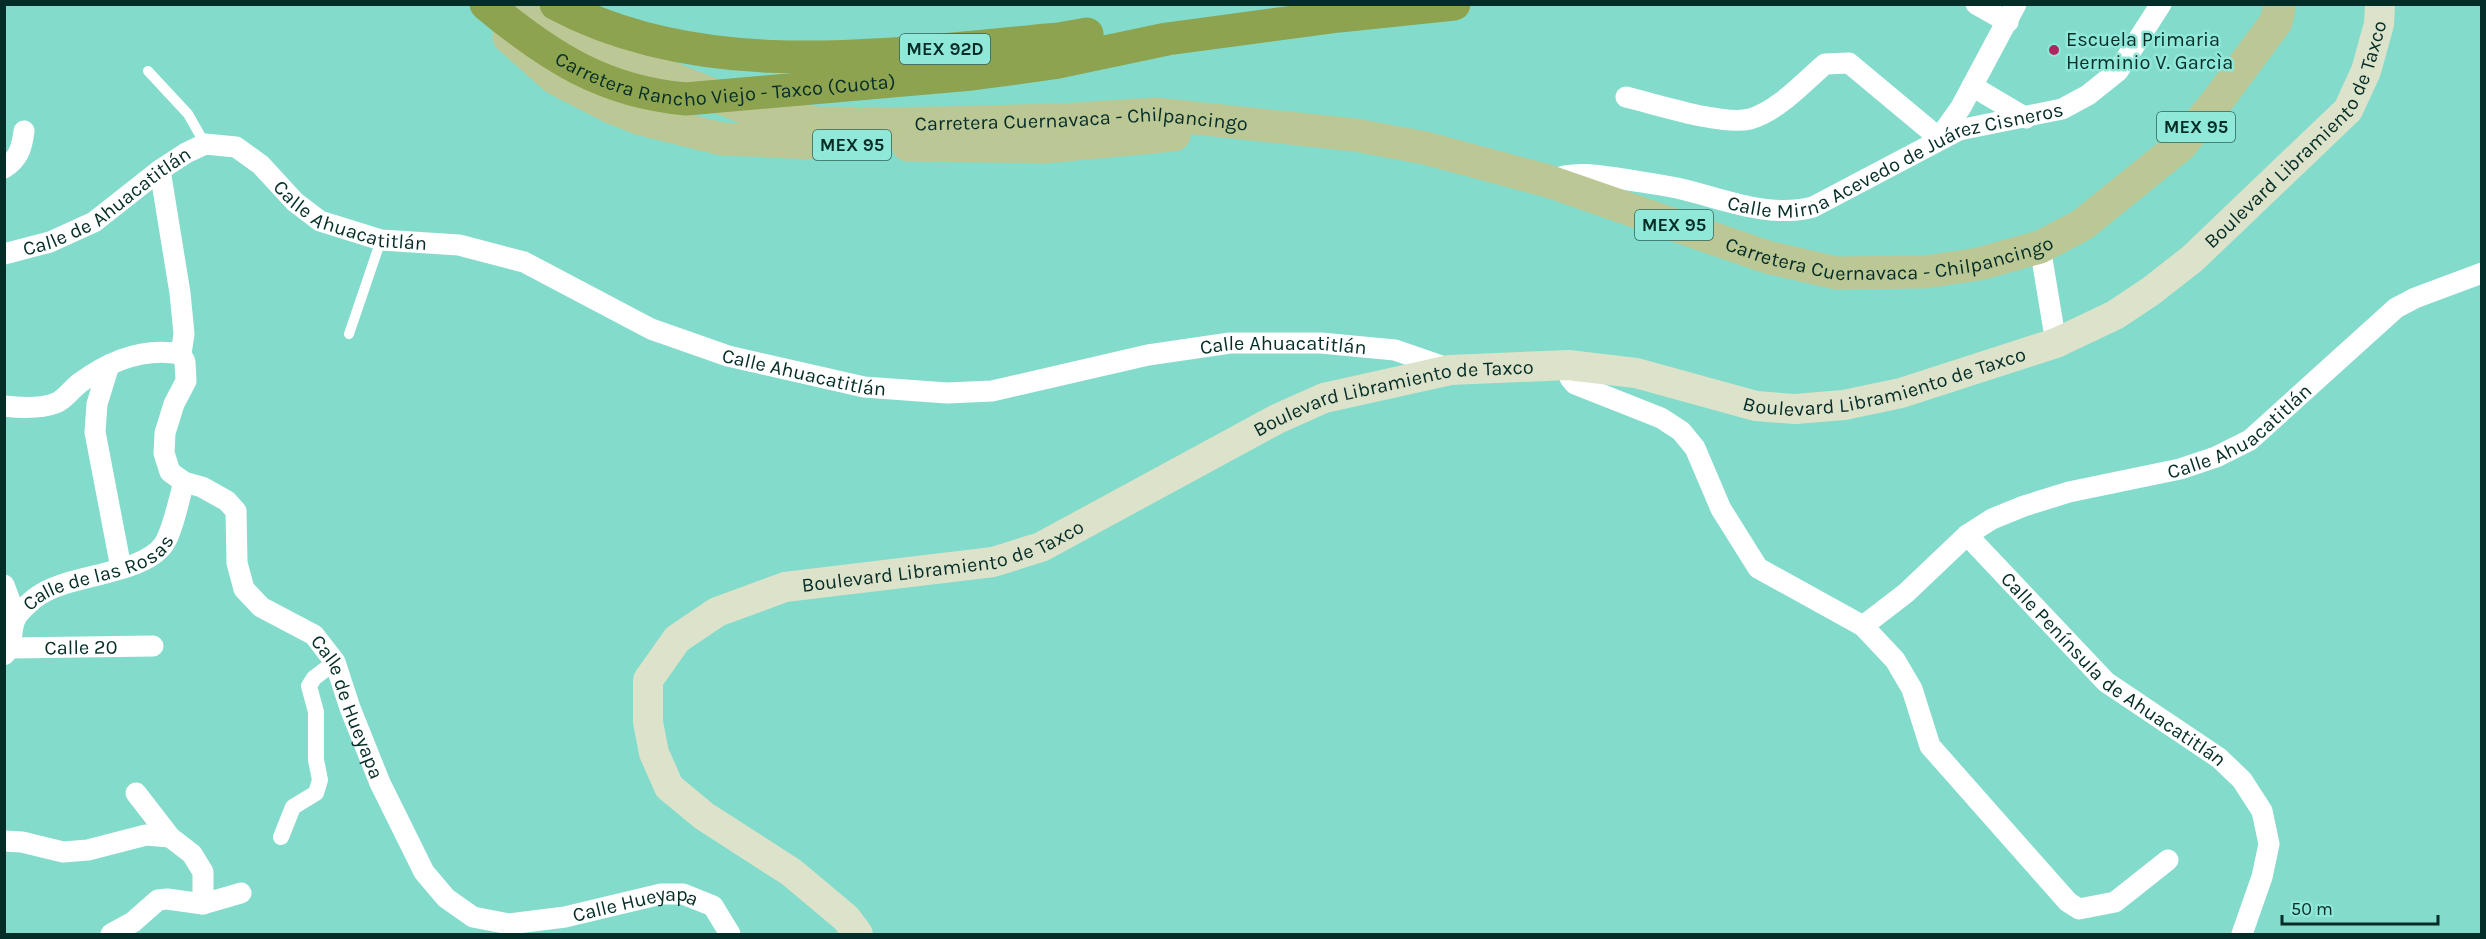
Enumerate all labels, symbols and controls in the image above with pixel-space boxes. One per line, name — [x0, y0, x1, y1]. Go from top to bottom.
street label: Boulevard Libramiento de Taxco — [2199, 18, 2391, 253]
place label: Escuela Primaria Herminio V. Garcìa — [2066, 28, 2233, 74]
road number: MEX 92D — [900, 34, 990, 64]
marker: Escuela Primaria Herminio V. Garcìa — [2047, 43, 2061, 57]
street label: Carretera Rancho Viejo - Taxco (Cuota) — [551, 47, 896, 111]
street label: Calle Mirna Acevedo de Juárez Cisneros — [1725, 98, 2065, 222]
street label: Carretera Cuernavaca - Chilpancingo — [914, 102, 1249, 135]
road number: MEX 95 — [2157, 112, 2235, 142]
road number: MEX 95 — [813, 130, 891, 160]
street label: Calle de Ahuacatitlán — [20, 142, 195, 260]
street label: Calle Ahuacatitlán — [269, 175, 428, 254]
road number: MEX 95 — [1635, 210, 1713, 240]
street label: Carretera Cuernavaca - Chilpancingo — [1722, 223, 2056, 253]
text: Carretera Cuernavaca - Chilpancingo — [1722, 231, 2057, 285]
street label: Calle Ahuacatitlán — [1198, 332, 1368, 359]
street label: Boulevard Libramiento de Taxco — [1740, 342, 2028, 421]
street label: Calle Ahuacatitlán — [720, 344, 887, 400]
street label: Boulevard Libramiento de Taxco — [1249, 355, 1534, 441]
street label: Calle Ahuacatitlán — [2165, 379, 2316, 483]
street label: Boulevard Libramiento de Taxco — [800, 515, 1088, 596]
street label: Calle de las Rosas — [18, 531, 178, 615]
street label: Calle Península de Ahuacatitlán — [1997, 567, 2232, 771]
street label: Calle de Hueyapa — [306, 630, 389, 782]
street label: Calle 20 — [44, 635, 118, 659]
street label: Calle Hueyapa — [570, 882, 702, 926]
scale bar — [2282, 888, 2438, 926]
text: 50 m — [2291, 898, 2333, 920]

